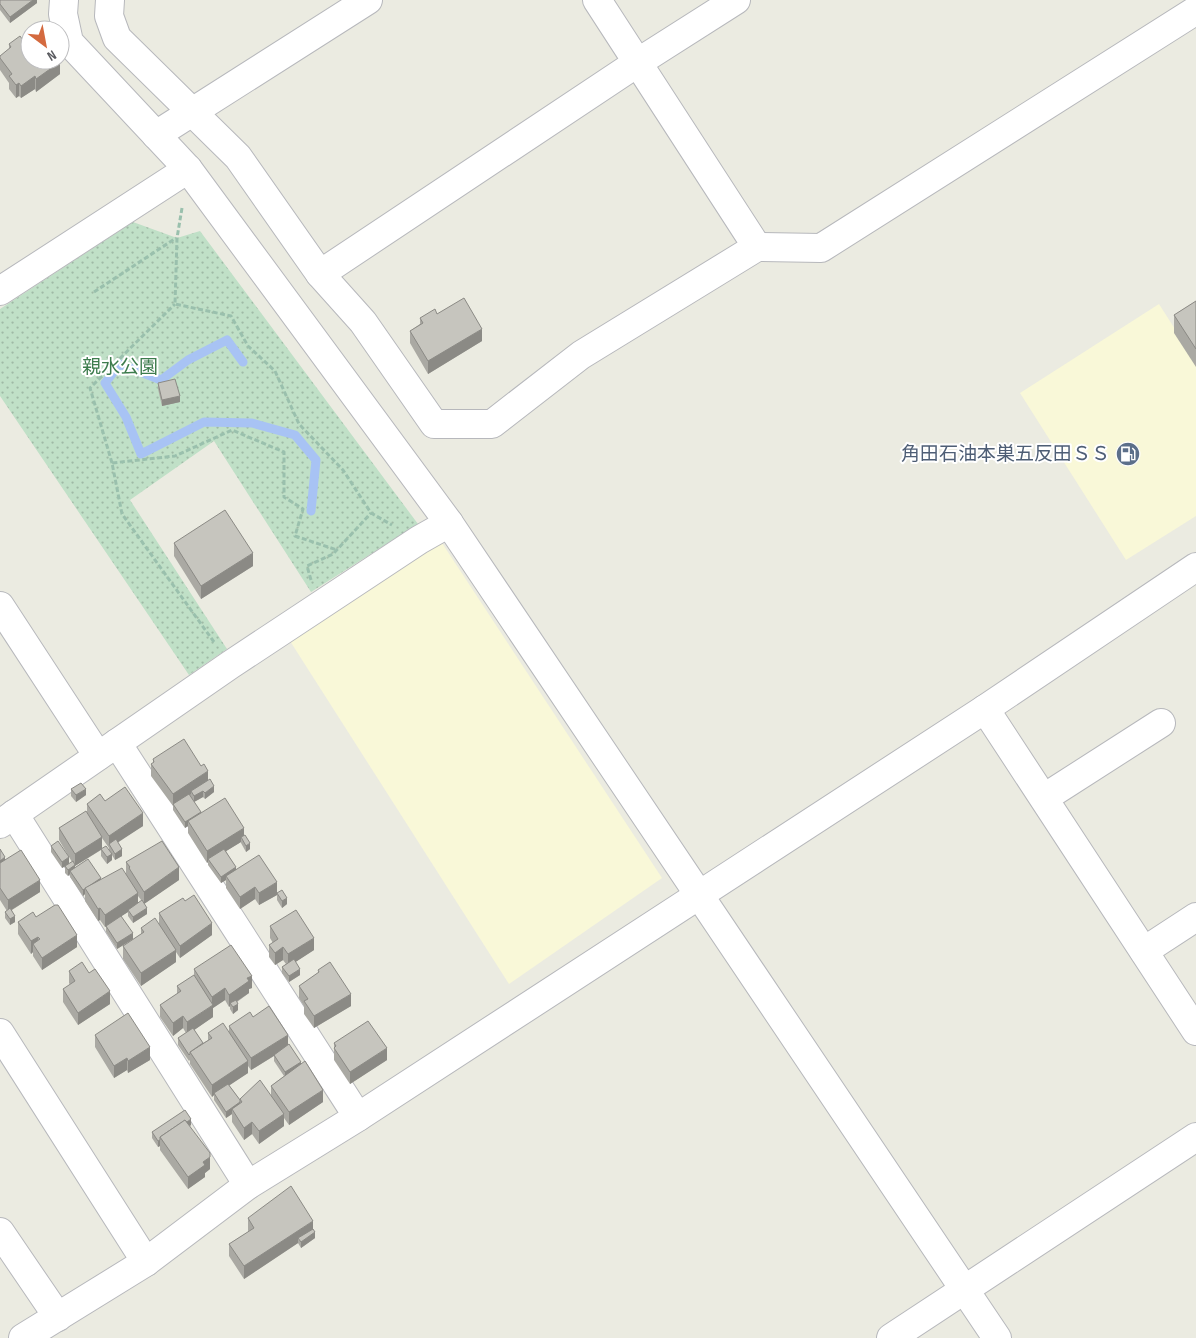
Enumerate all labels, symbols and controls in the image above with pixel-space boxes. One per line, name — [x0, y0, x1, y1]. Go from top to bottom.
north arrow — [20, 20, 70, 70]
text: N — [44, 46, 59, 65]
park label: 親水公園 — [82, 356, 158, 379]
fuel station icon: 角田石油本巣五反田ＳＳ — [1115, 441, 1141, 467]
place label: 角田石油本巣五反田ＳＳ — [901, 443, 1110, 466]

